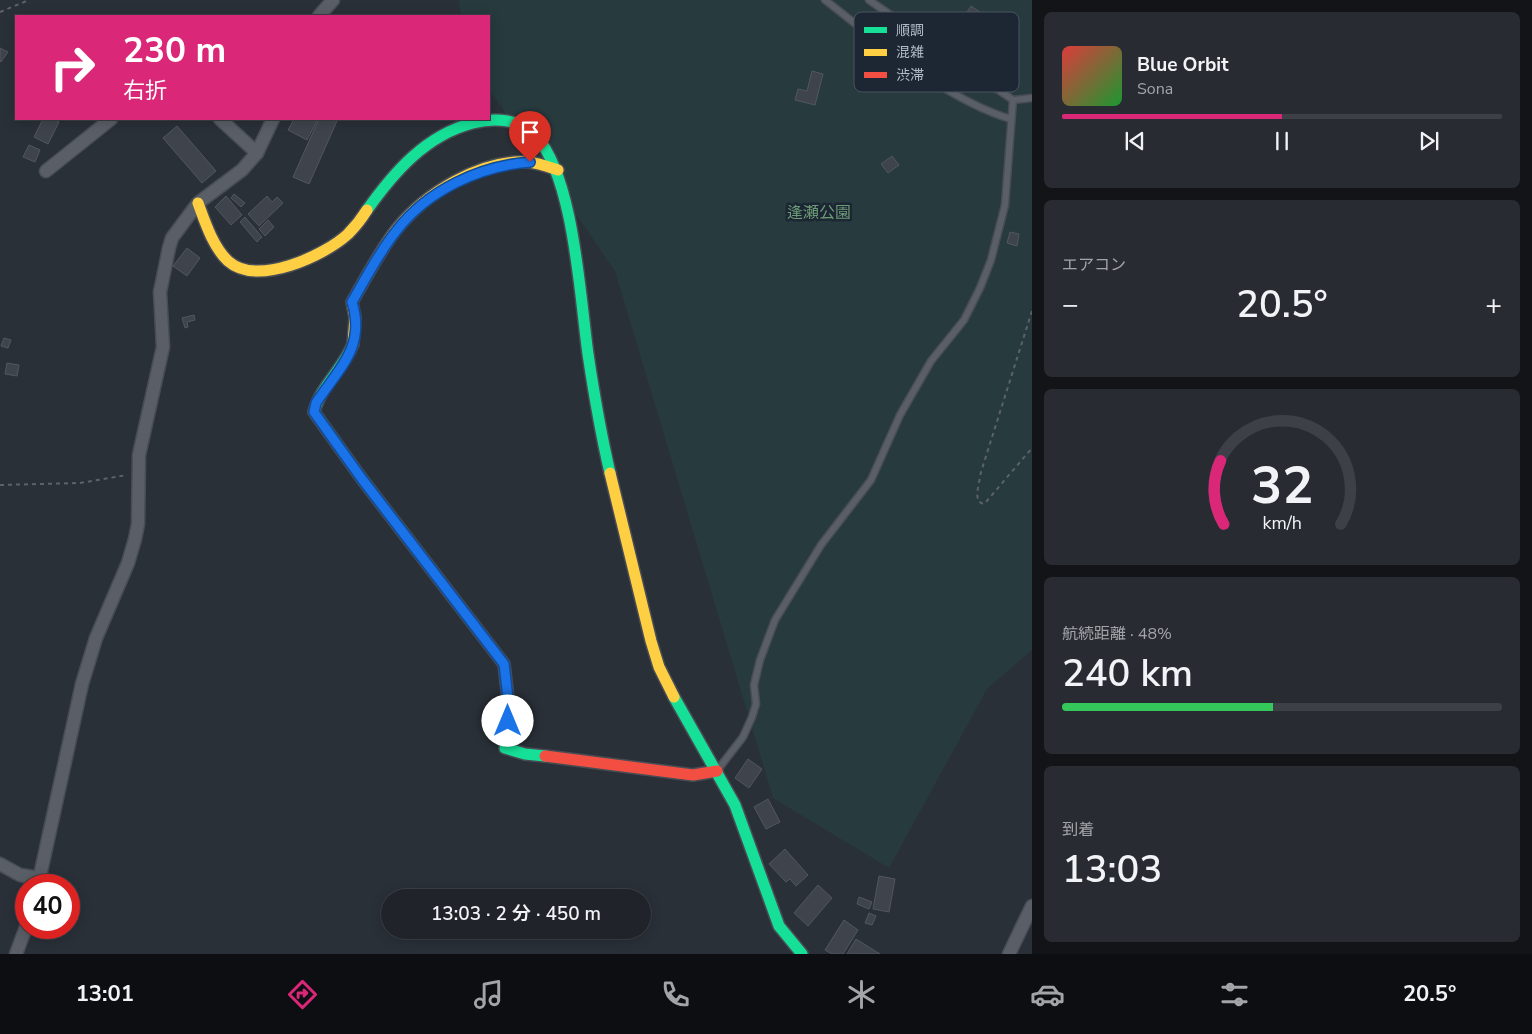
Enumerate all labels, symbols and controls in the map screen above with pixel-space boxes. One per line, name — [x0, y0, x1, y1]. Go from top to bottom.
legend — [854, 12, 1019, 92]
text: 順調 — [896, 21, 924, 40]
text: 230 m — [123, 27, 226, 74]
icon: right — [40, 35, 105, 100]
text: 混雑 — [896, 43, 924, 62]
text: Blue Orbit — [1137, 52, 1228, 78]
text: 渋滞 — [896, 66, 924, 85]
text: 右折 — [123, 76, 167, 106]
text: Sona — [1137, 78, 1173, 100]
pin — [509, 111, 551, 162]
icon: arrive — [516, 118, 544, 146]
icon: previous — [1121, 127, 1149, 155]
icon: pause — [1268, 127, 1296, 155]
icon: next — [1415, 127, 1443, 155]
park label: 逢瀬公園 — [787, 202, 851, 224]
text: エアコン — [1062, 254, 1126, 276]
text: 20.5° — [1236, 279, 1328, 330]
text: − — [1062, 286, 1079, 324]
text: + — [1485, 286, 1502, 324]
text: 32 — [1251, 450, 1313, 521]
text: km/h — [1262, 511, 1302, 535]
text: 航続距離 · 48% — [1062, 623, 1172, 645]
text: 240 km — [1062, 648, 1193, 699]
position arrow — [481, 694, 533, 746]
text: 到着 — [1062, 819, 1094, 841]
text: 13:03 — [1062, 844, 1162, 895]
speed limit sign: 40 — [15, 874, 80, 939]
text: 13:03 · 2 分 · 450 m — [431, 901, 601, 927]
icon: directions — [285, 977, 320, 1012]
icon: music — [471, 977, 506, 1012]
icon: phone — [658, 977, 693, 1012]
icon: climate — [844, 977, 879, 1012]
icon: car — [1030, 977, 1065, 1012]
icon: filters — [1217, 977, 1252, 1012]
text: 13:01 — [76, 979, 134, 1009]
text: 20.5° — [1403, 979, 1456, 1009]

